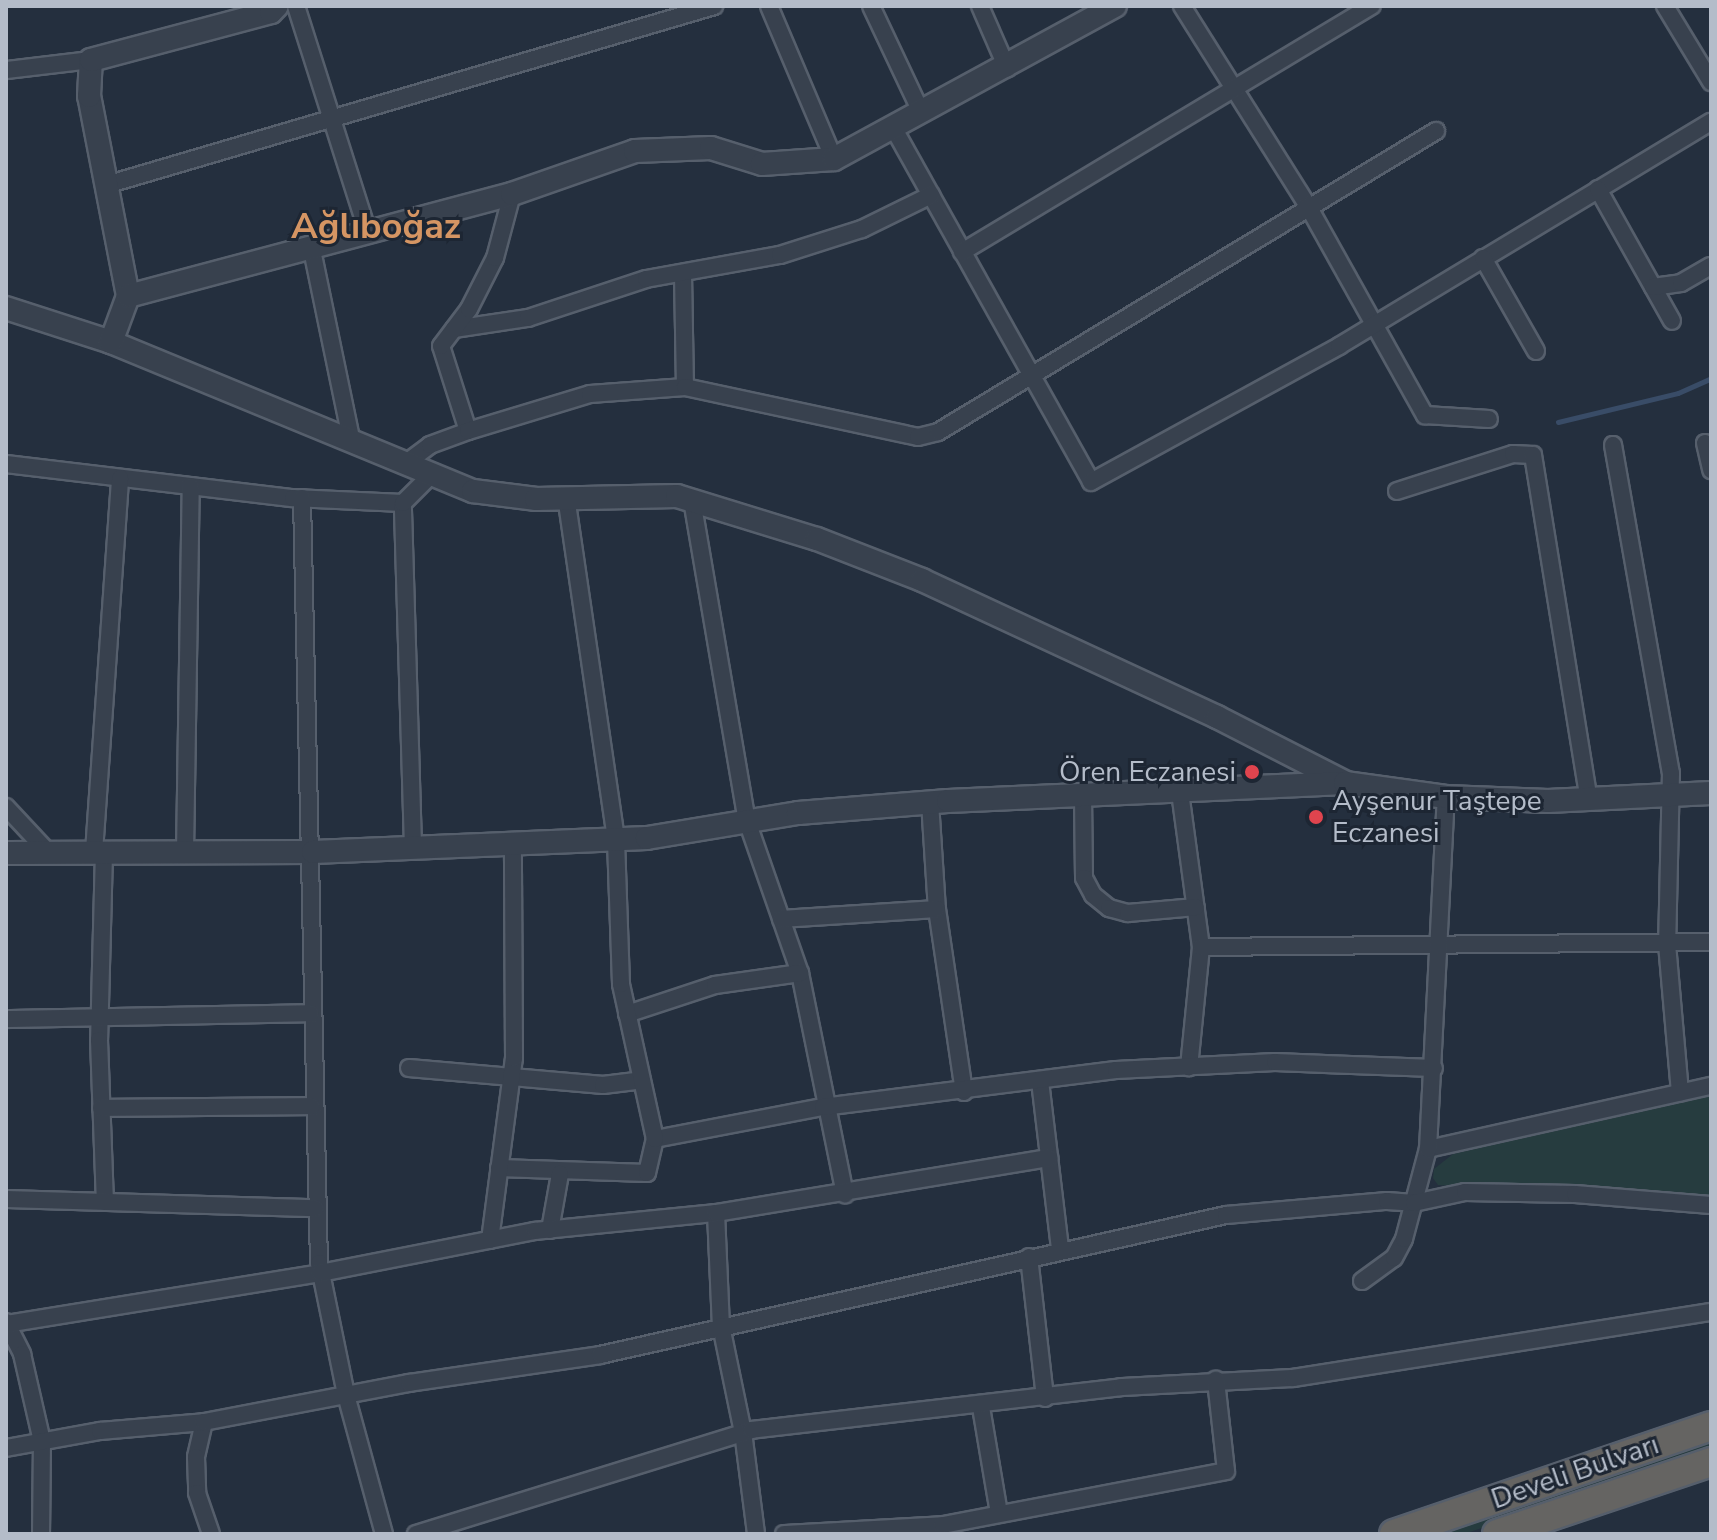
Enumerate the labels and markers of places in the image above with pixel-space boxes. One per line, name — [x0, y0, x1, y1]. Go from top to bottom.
place label: Ören Eczanesi — [1059, 755, 1236, 789]
marker: Ören Eczanesi — [1243, 763, 1261, 781]
place label: Ayşenur Taştepe Eczanesi — [1332, 784, 1542, 850]
marker: Ayşenur Taştepe Eczanesi — [1307, 808, 1325, 826]

